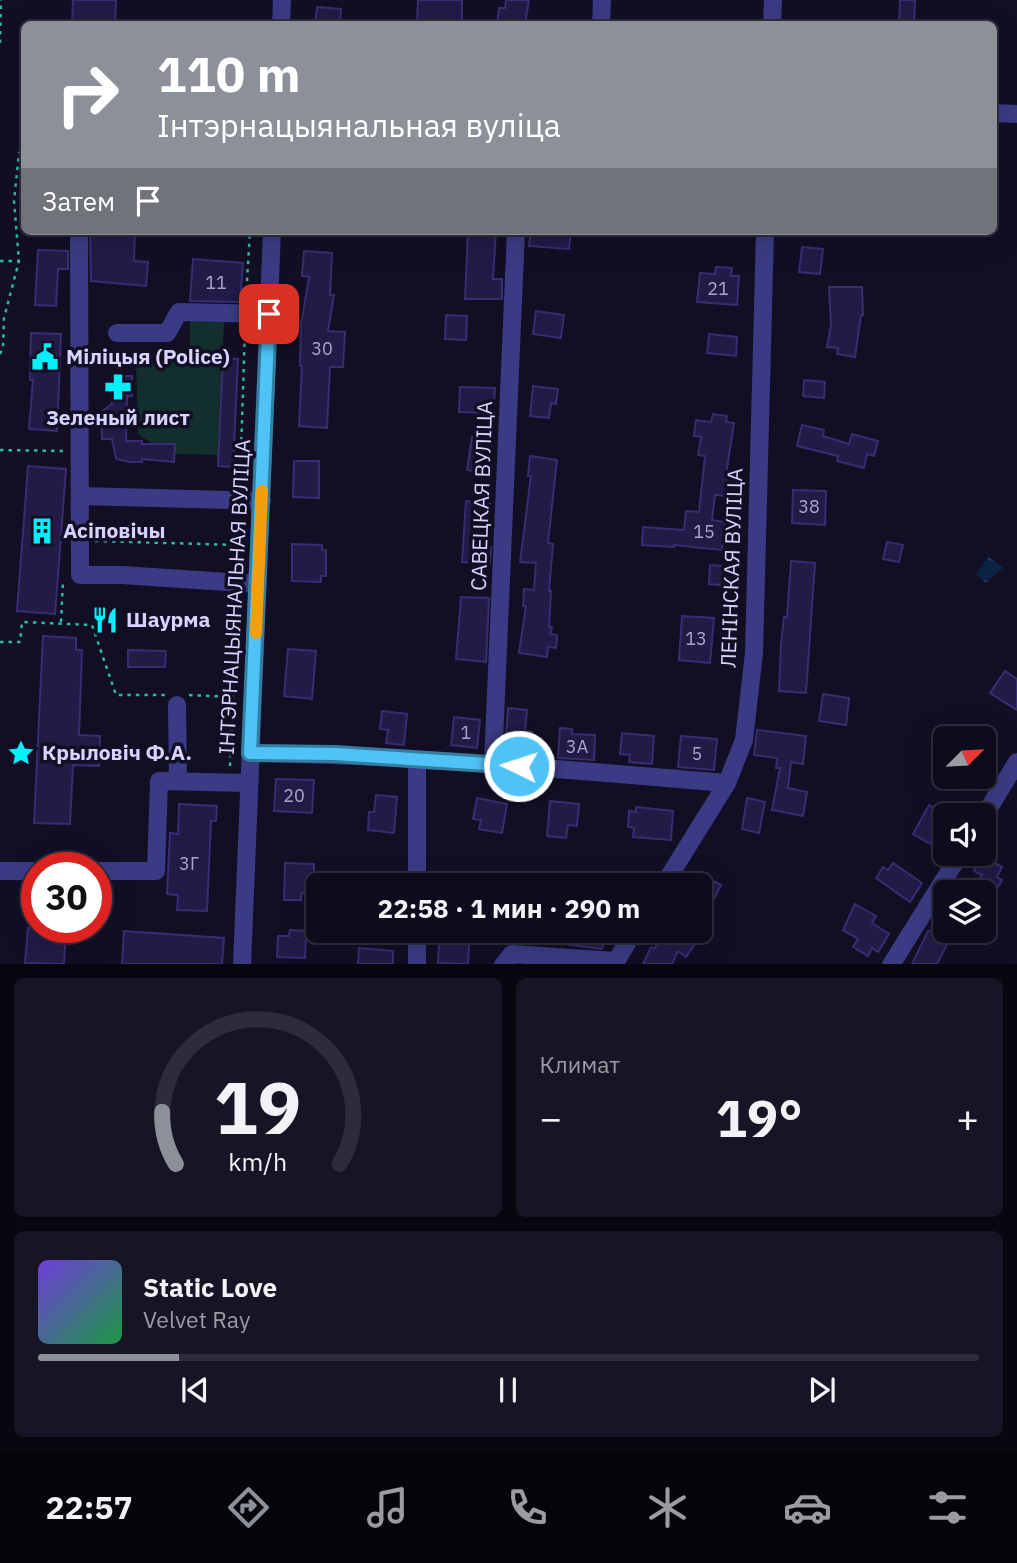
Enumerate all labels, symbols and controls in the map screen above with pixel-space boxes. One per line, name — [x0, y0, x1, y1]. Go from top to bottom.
text: 110 m — [157, 42, 301, 105]
icon: right — [42, 49, 133, 140]
text: Інтэрнацыянальная вуліца — [157, 104, 561, 146]
icon: arrive — [129, 182, 167, 220]
text: Затем — [42, 184, 115, 218]
house number: 11 — [205, 271, 227, 294]
house number: 21 — [707, 277, 729, 300]
pin — [239, 284, 299, 344]
icon: arrive — [250, 295, 288, 333]
house number: 30 — [311, 337, 333, 360]
public building icon: Міліцыя (Police) — [30, 342, 60, 372]
place label: Міліцыя (Police) — [66, 342, 230, 370]
pharmacy icon: Зеленый лист — [103, 372, 133, 402]
street label: САВЕЦКАЯ ВУЛІЦА — [464, 401, 498, 591]
place label: Зеленый лист — [46, 403, 190, 431]
street label: ІНТЭРНАЦЫЯНАЛЬНАЯ ВУЛІЦА — [212, 439, 256, 755]
street label: ЛЕНІНСКАЯ ВУЛІЦА — [714, 468, 748, 668]
house number: 38 — [798, 495, 820, 518]
building icon: Асіповічы — [27, 516, 57, 546]
place label: Асіповічы — [63, 516, 166, 544]
house number: 15 — [693, 520, 715, 543]
restaurant icon: Шаурма — [90, 605, 120, 635]
place label: Шаурма — [126, 605, 211, 633]
house number: 13 — [685, 627, 707, 650]
house number: 1 — [461, 721, 471, 744]
north arrow — [933, 726, 996, 789]
map controls — [933, 726, 996, 943]
position arrow — [482, 729, 556, 803]
house number: 3А — [566, 735, 589, 758]
place icon: Крыловіч Ф.А. — [6, 738, 36, 768]
place label: Крыловіч Ф.А. — [42, 738, 192, 766]
house number: 5 — [692, 742, 702, 765]
house number: 20 — [283, 784, 305, 807]
button: sound — [933, 803, 996, 866]
speed limit sign: 30 — [21, 852, 112, 943]
house number: 3Г — [179, 852, 199, 875]
button: layers — [933, 880, 996, 943]
text: 22:58 · 1 мин · 290 m — [378, 891, 640, 925]
text: Климат — [540, 1049, 620, 1079]
text: 19 — [214, 1059, 301, 1154]
text: 19° — [716, 1084, 803, 1151]
text: − — [540, 1093, 562, 1142]
text: + — [956, 1093, 979, 1142]
text: km/h — [228, 1144, 287, 1177]
text: Static Love — [143, 1270, 277, 1304]
text: Velvet Ray — [143, 1304, 250, 1334]
icon: previous — [176, 1371, 214, 1409]
icon: pause — [489, 1371, 527, 1409]
icon: next — [803, 1371, 841, 1409]
icon: directions — [224, 1483, 273, 1532]
icon: music — [363, 1483, 412, 1532]
icon: phone — [503, 1483, 552, 1532]
icon: climate — [643, 1483, 692, 1532]
icon: car — [783, 1483, 832, 1532]
icon: filters — [923, 1483, 972, 1532]
text: 22:57 — [45, 1486, 133, 1528]

